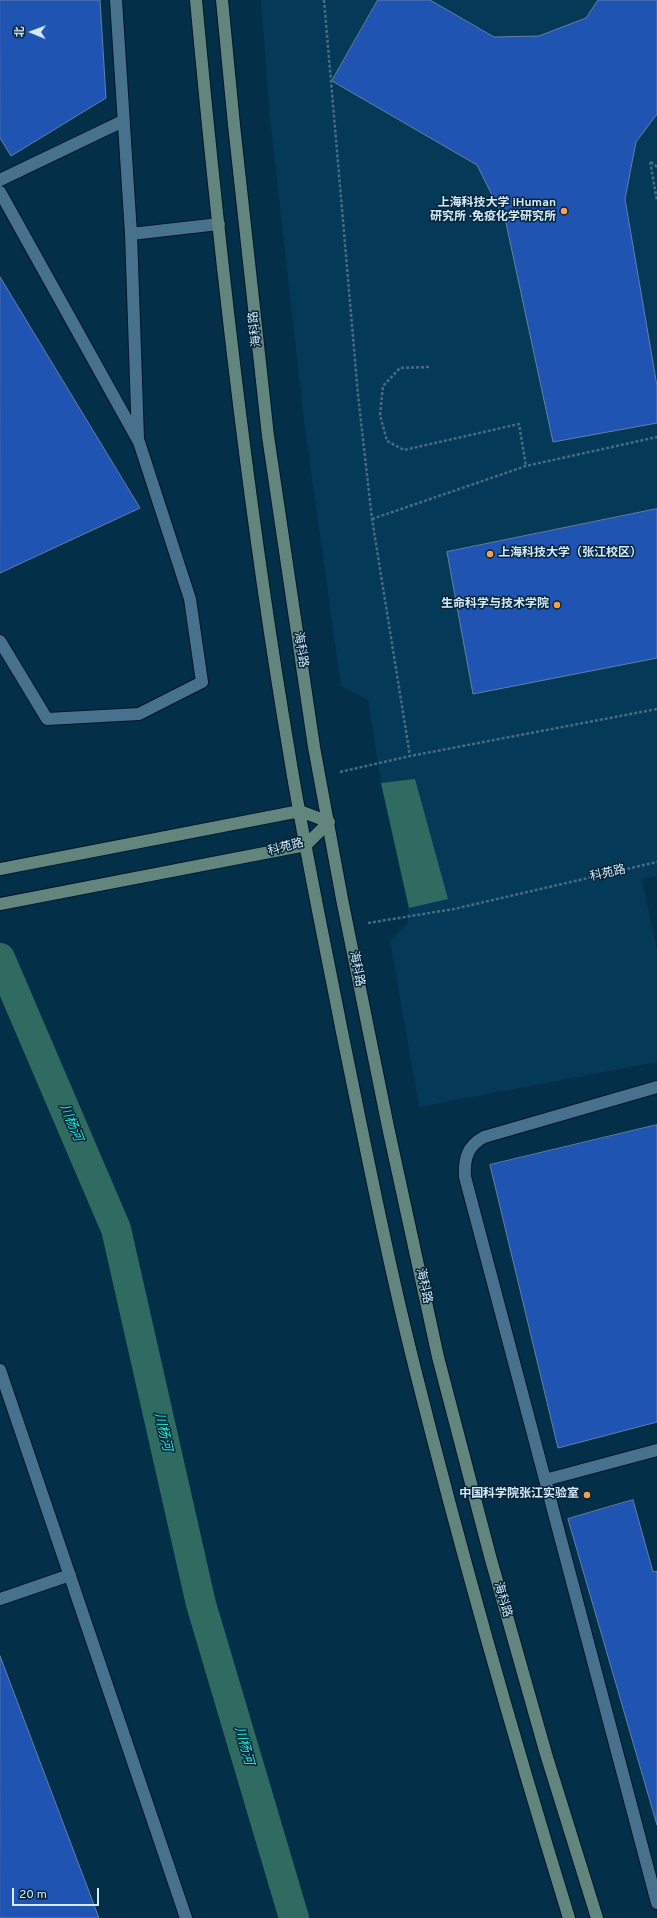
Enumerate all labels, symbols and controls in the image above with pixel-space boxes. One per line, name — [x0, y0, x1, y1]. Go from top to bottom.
north arrow — [12, 12, 52, 52]
text: 北 — [13, 26, 27, 37]
place label: 上海科技大学 iHuman 研究所 · 免疫化学研究所 — [430, 197, 556, 225]
marker: 上海科技大学 iHuman 研究所 · 免疫化学研究所 — [559, 206, 569, 216]
street label: 海科路 — [247, 310, 265, 348]
place label: 上海科技大学（张江校区） — [498, 547, 642, 561]
marker: 上海科技大学（张江校区） — [485, 549, 495, 559]
place label: 生命科学与技术学院 — [441, 598, 549, 612]
marker: 生命科学与技术学院 — [552, 600, 562, 610]
street label: 海科路 — [290, 631, 310, 669]
street label: 科苑路 — [267, 837, 305, 859]
street label: 科苑路 — [589, 863, 627, 885]
street label: 海科路 — [345, 950, 367, 988]
water label: 川杨河 — [55, 1102, 85, 1144]
street label: 海科路 — [412, 1267, 434, 1305]
water label: 川杨河 — [150, 1411, 174, 1453]
place label: 中国科学院张江实验室 — [459, 1488, 579, 1502]
marker: 中国科学院张江实验室 — [582, 1490, 592, 1500]
street label: 海科路 — [490, 1581, 514, 1619]
water label: 川杨河 — [230, 1725, 256, 1767]
scale bar — [14, 1880, 101, 1906]
text: 20 m — [19, 1887, 47, 1903]

